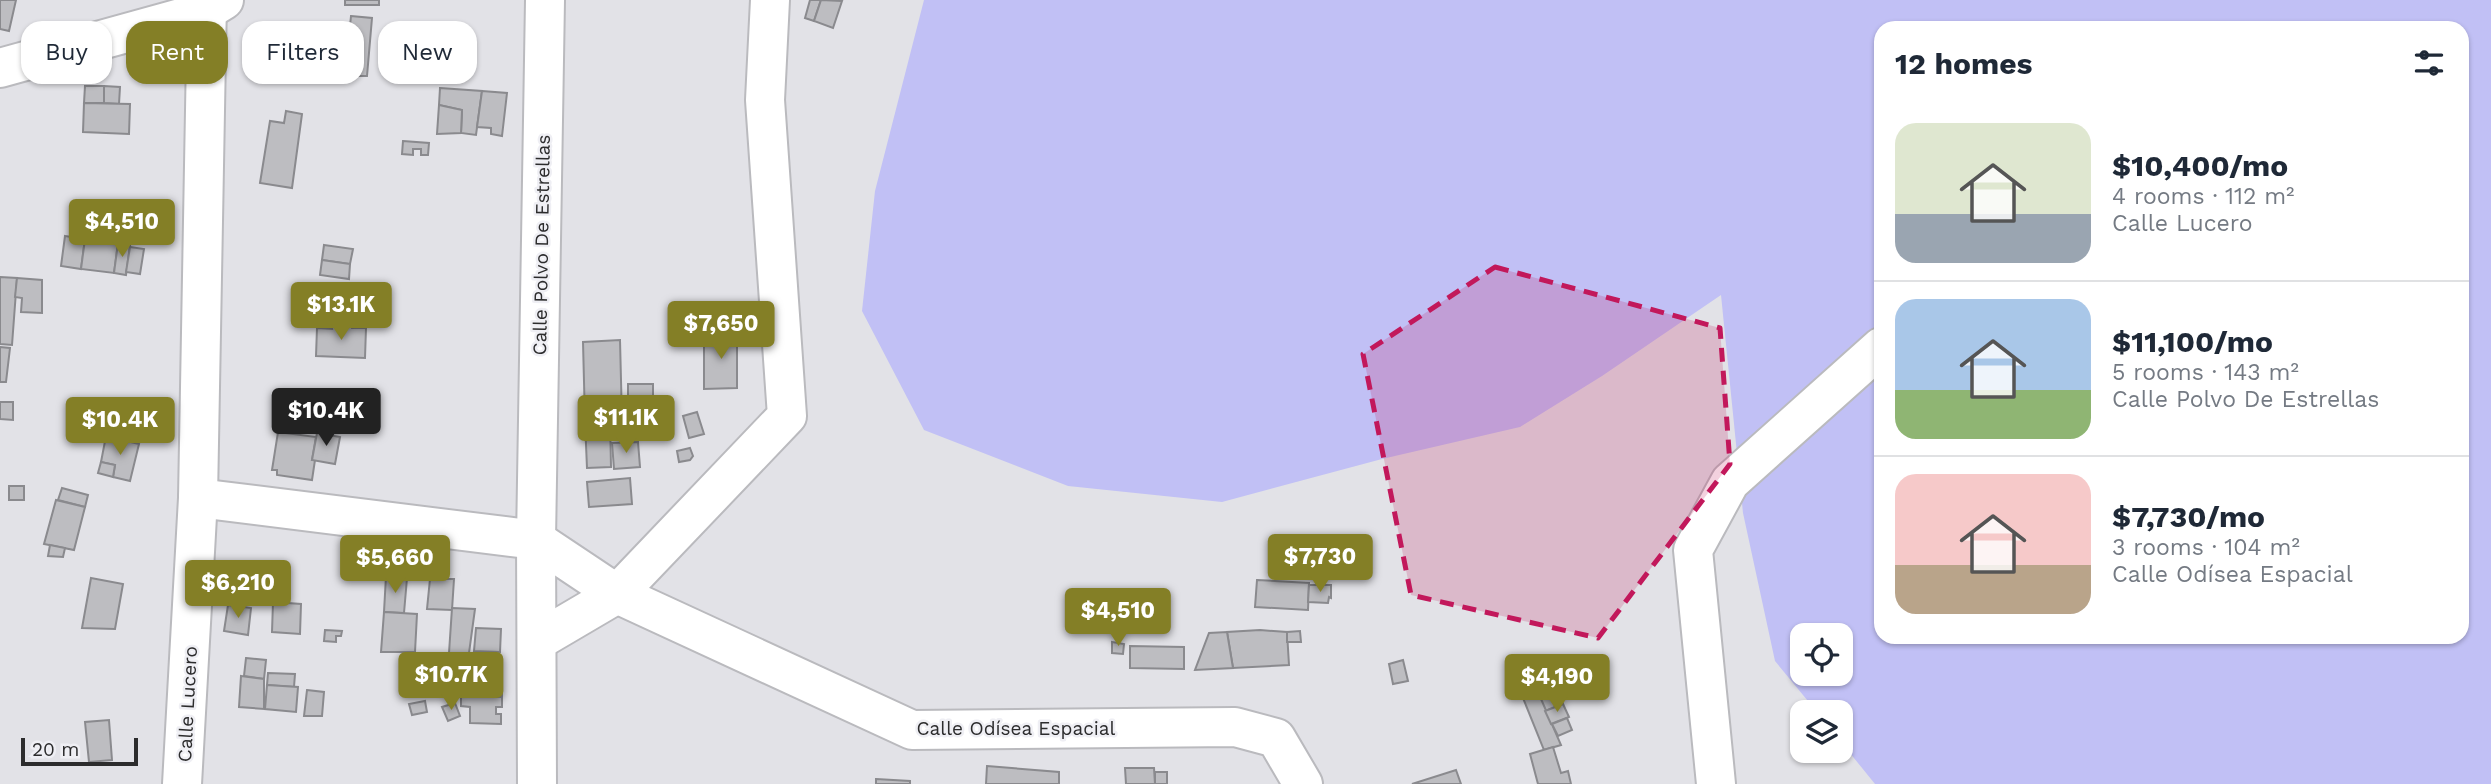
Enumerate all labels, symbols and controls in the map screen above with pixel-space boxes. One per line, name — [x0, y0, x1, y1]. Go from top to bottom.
chip: Buy — [21, 21, 112, 84]
chip: Rent — [126, 21, 228, 84]
chip: Filters — [242, 21, 364, 84]
chip: New — [378, 21, 477, 84]
icon: filters — [2410, 44, 2448, 82]
text: 12 homes — [1895, 46, 2033, 81]
street label: Calle Polvo De Estrellas — [528, 134, 555, 356]
text: $10,400/mo — [2112, 148, 2288, 183]
icon: home — [1951, 151, 2035, 235]
text: 4 rooms · 112 m² — [2112, 183, 2294, 210]
pin: $4,510 — [65, 200, 179, 259]
text: $4,510 — [85, 208, 159, 235]
text: Calle Lucero — [2112, 210, 2253, 237]
pin: $13.1K — [284, 282, 398, 342]
text: $13.1K — [307, 291, 375, 318]
pin: $7,650 — [664, 302, 778, 361]
text: $7,650 — [684, 310, 758, 337]
text: $11,100/mo — [2112, 324, 2273, 359]
icon: home — [1951, 327, 2035, 411]
text: 5 rooms · 143 m² — [2112, 359, 2299, 386]
text: Calle Polvo De Estrellas — [2112, 386, 2379, 413]
pin: $10.4K — [269, 388, 383, 448]
pin: $11.1K — [569, 396, 683, 455]
text: $10.4K — [288, 397, 364, 424]
pin: $10.4K — [63, 398, 177, 457]
text: $11.1K — [594, 404, 658, 431]
text: $10.4K — [82, 406, 158, 433]
text: $7,730/mo — [2112, 499, 2265, 534]
icon: home — [1951, 502, 2035, 586]
pin: $7,730 — [1263, 534, 1377, 594]
text: 3 rooms · 104 m² — [2112, 534, 2300, 561]
pin: $5,660 — [338, 536, 452, 595]
text: $7,730 — [1284, 543, 1356, 570]
text: $5,660 — [356, 544, 434, 571]
pin: $6,210 — [181, 560, 295, 620]
text: Calle Odísea Espacial — [2112, 561, 2353, 588]
text: $6,210 — [201, 569, 275, 596]
pin: $4,510 — [1061, 588, 1175, 648]
text: $4,510 — [1081, 597, 1155, 624]
map controls — [1790, 623, 1853, 763]
button: locate — [1790, 623, 1853, 686]
street label: Calle Lucero — [173, 645, 202, 763]
pin: $10.7K — [394, 652, 508, 712]
pin: $4,190 — [1500, 654, 1614, 714]
text: $10.7K — [414, 661, 488, 688]
text: $4,190 — [1521, 663, 1593, 690]
button: layers — [1790, 700, 1853, 763]
street label: Calle Odísea Espacial — [917, 717, 1116, 740]
scale bar — [21, 735, 138, 767]
text: 20 m — [32, 738, 79, 761]

